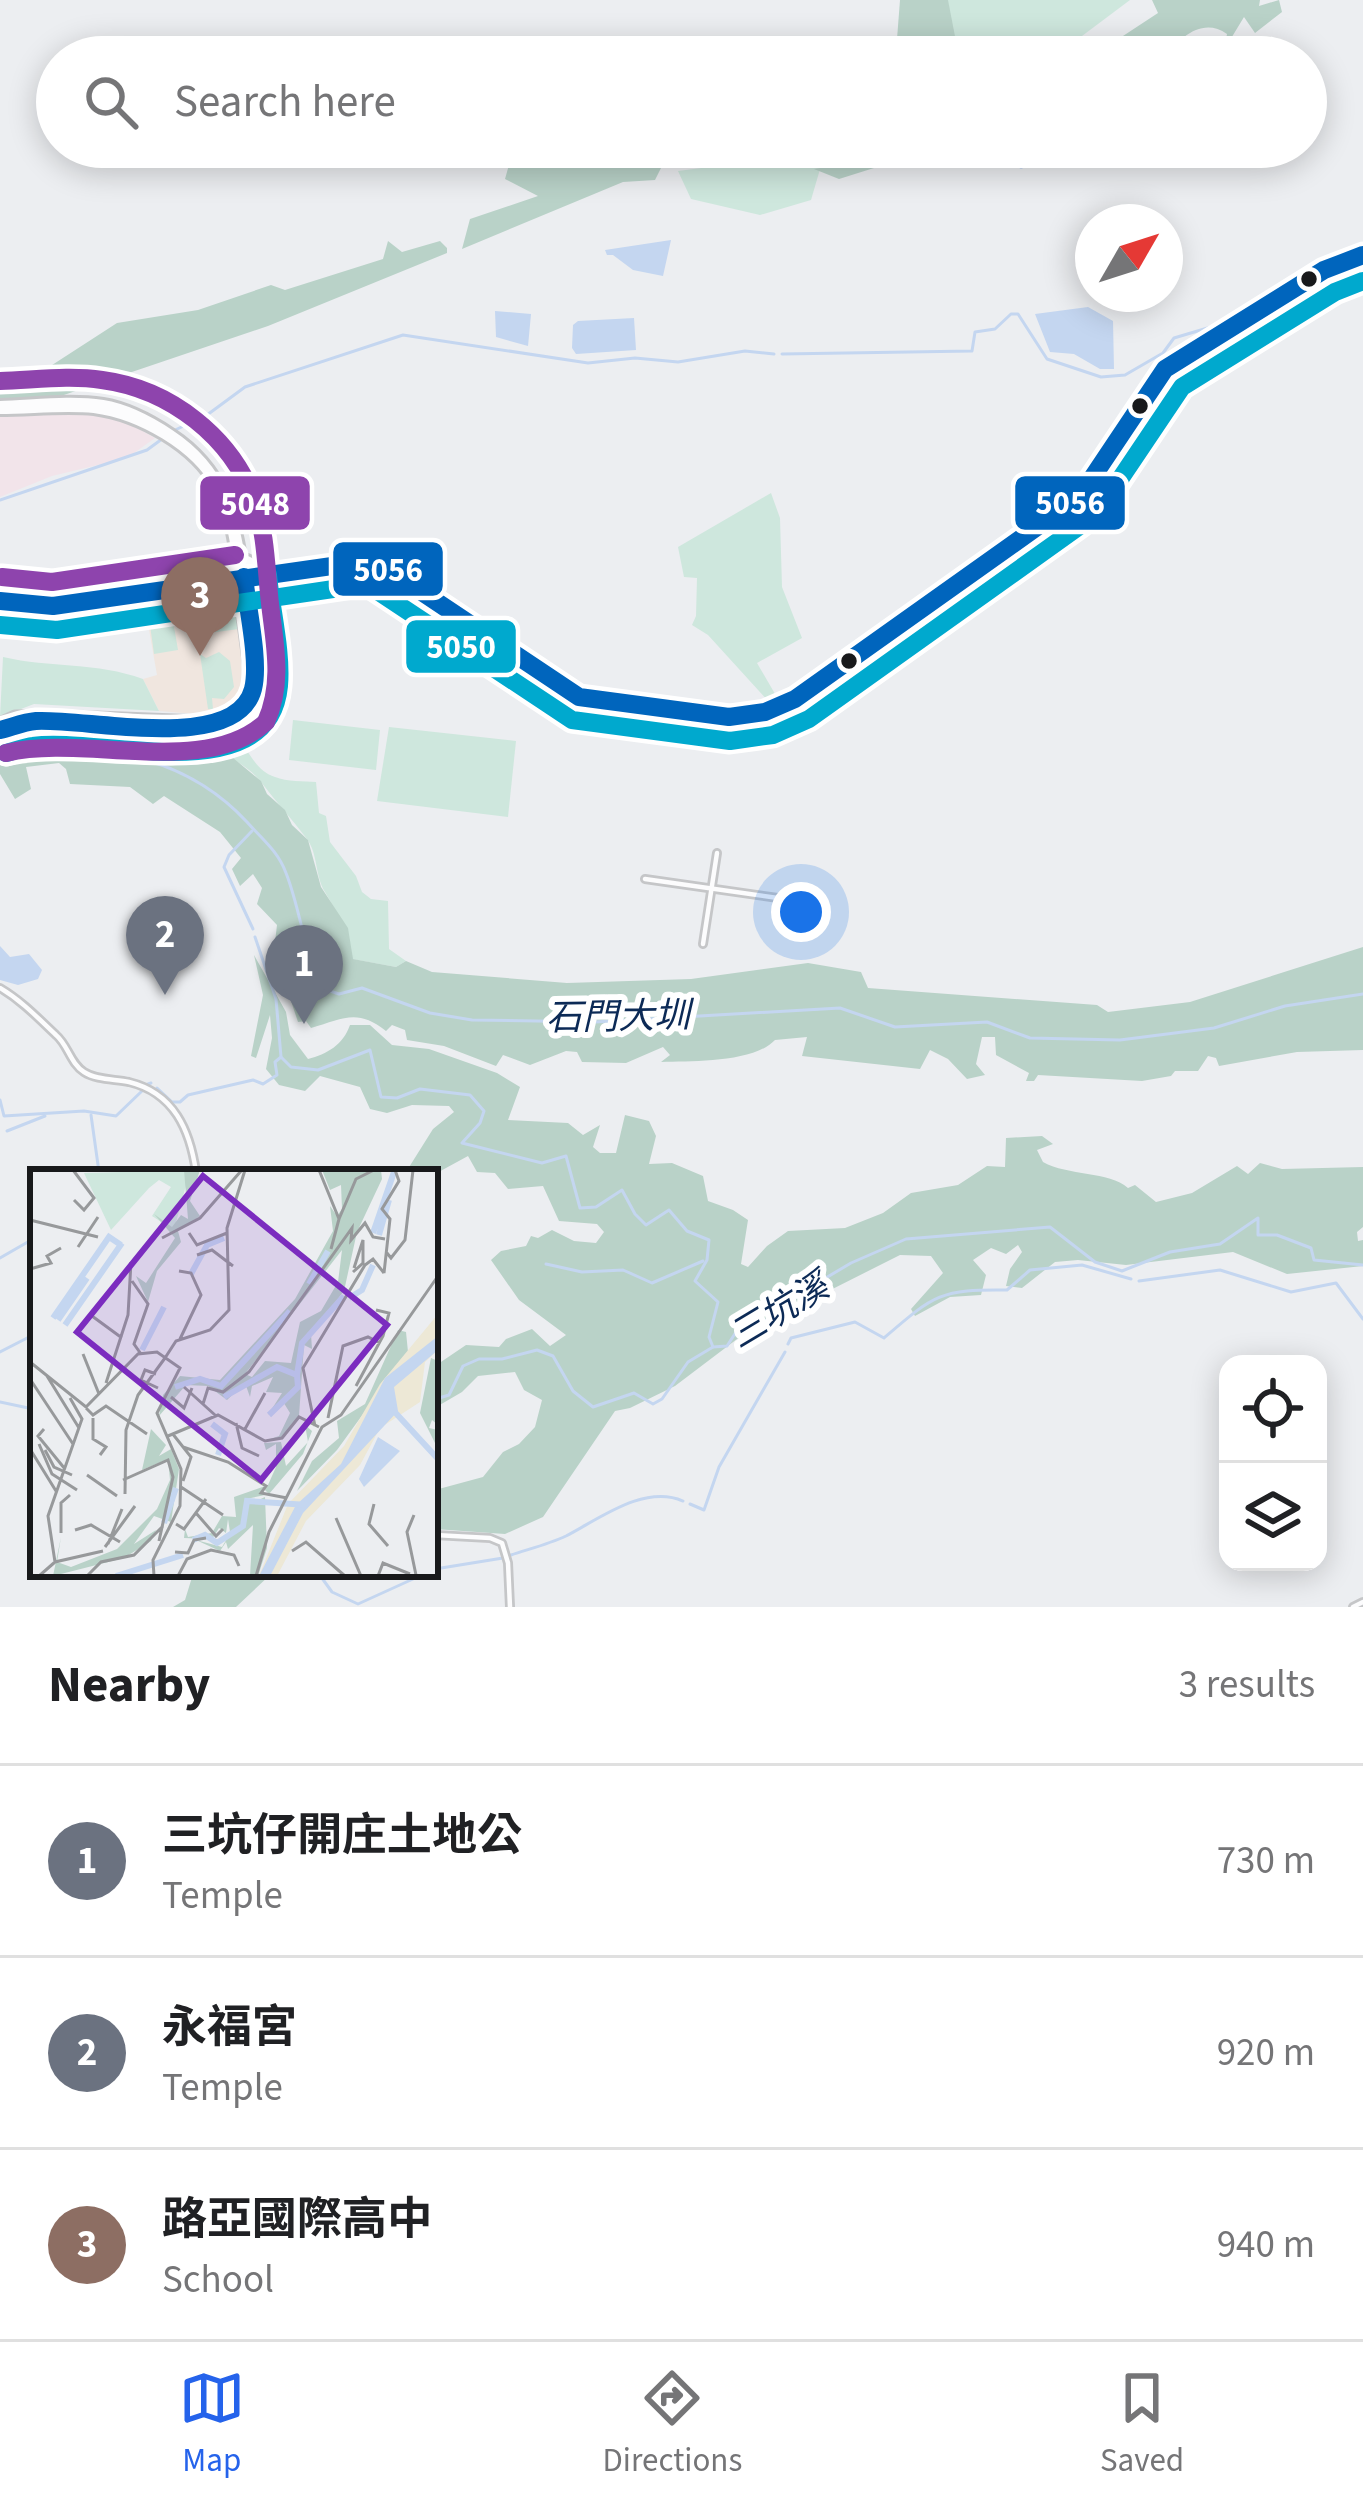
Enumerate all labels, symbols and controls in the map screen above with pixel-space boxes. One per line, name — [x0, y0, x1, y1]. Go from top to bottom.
search box — [36, 36, 1327, 168]
icon: search — [78, 69, 144, 135]
text: Search here — [174, 70, 396, 134]
north arrow — [1075, 204, 1183, 312]
unlabelled marker — [1298, 268, 1320, 290]
unlabelled marker — [1129, 395, 1151, 417]
line badge: 5048 — [198, 474, 312, 532]
line badge: 5056 — [1013, 474, 1127, 532]
text: 5056 — [1035, 480, 1105, 527]
text: 5048 — [220, 481, 290, 528]
line badge: 5056 — [331, 540, 445, 598]
text: 5056 — [353, 547, 423, 594]
pin: 3 — [161, 557, 239, 656]
line badge: 5050 — [404, 618, 518, 675]
text: 5050 — [426, 624, 496, 671]
unlabelled marker — [838, 650, 860, 672]
your location — [771, 882, 831, 942]
pin: 2 — [126, 896, 204, 995]
pin: 1 — [265, 925, 343, 1024]
water label: 石門大圳 — [546, 990, 695, 1044]
inset map — [30, 1169, 438, 1577]
water label: 三坑溪 — [720, 1259, 843, 1361]
map controls — [1219, 1355, 1327, 1571]
button: locate — [1219, 1355, 1327, 1463]
button: layers — [1219, 1463, 1327, 1571]
text: Nearby — [48, 1649, 210, 1721]
text: 3 results — [1179, 1657, 1315, 1713]
text: 三坑仔開庄土地公 — [162, 1804, 522, 1868]
text: 1 — [77, 1833, 97, 1889]
text: 730 m — [1217, 1833, 1315, 1889]
text: Temple — [162, 1868, 283, 1924]
text: 永福宮 — [162, 1996, 297, 2060]
text: 2 — [77, 2025, 97, 2081]
text: 920 m — [1217, 2025, 1315, 2081]
text: Temple — [162, 2060, 283, 2116]
text: 路亞國際高中 — [162, 2188, 432, 2252]
text: 3 — [77, 2217, 97, 2273]
text: 940 m — [1217, 2217, 1315, 2273]
text: School — [162, 2252, 274, 2308]
tab: Map — [179, 2365, 245, 2484]
tab: Directions — [603, 2365, 742, 2484]
tab: Saved — [1100, 2365, 1184, 2484]

